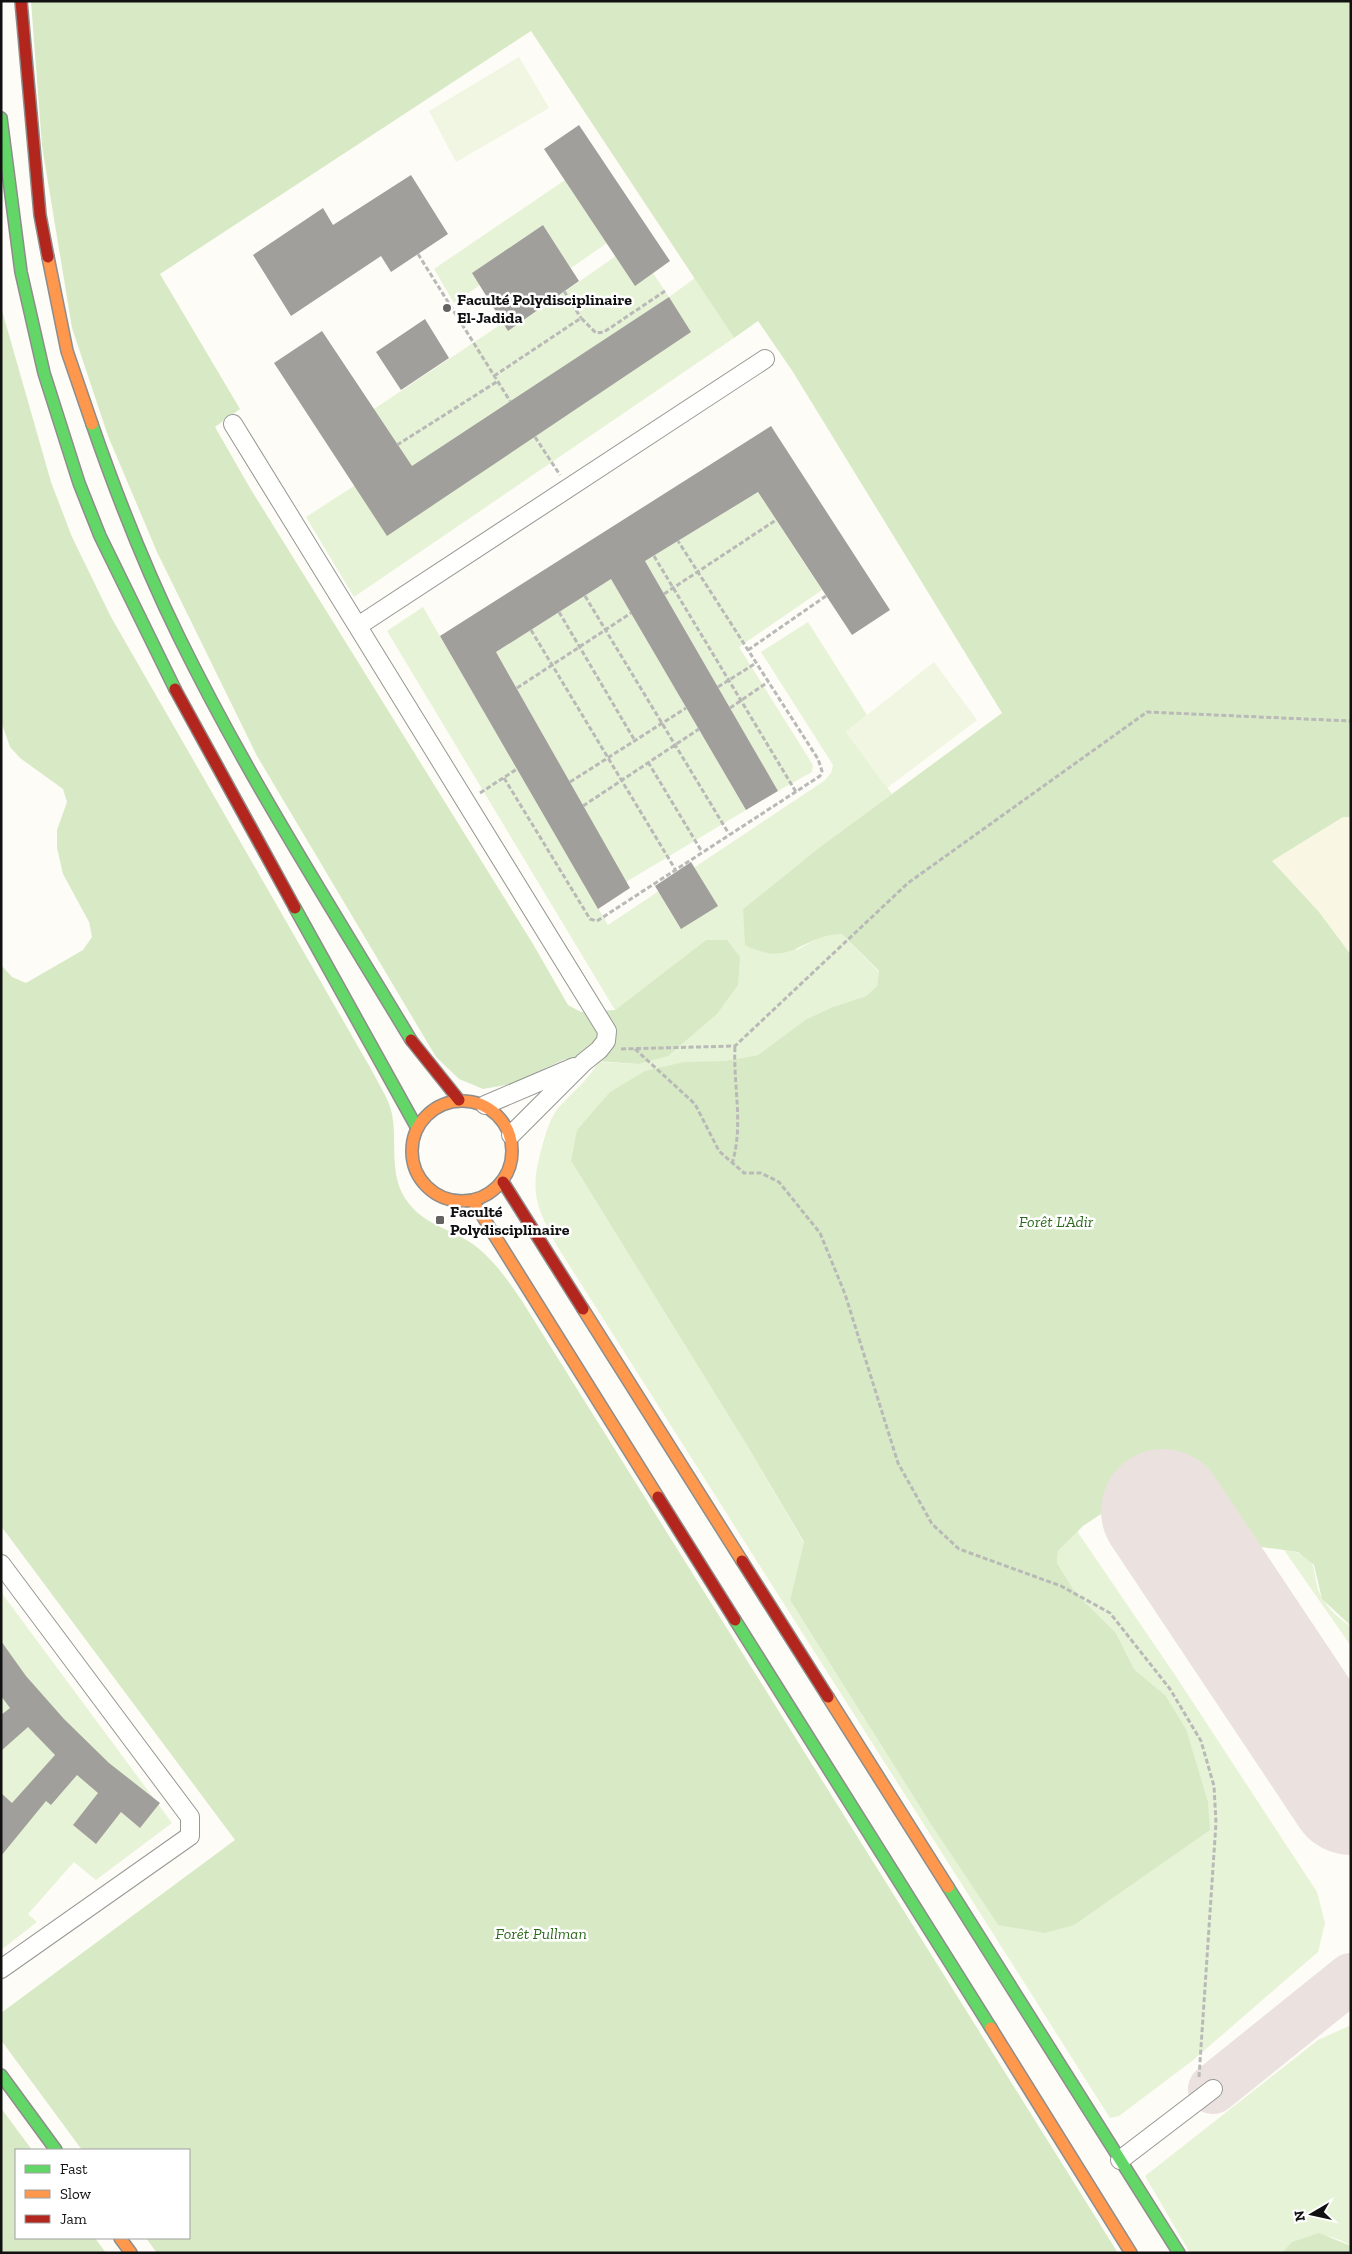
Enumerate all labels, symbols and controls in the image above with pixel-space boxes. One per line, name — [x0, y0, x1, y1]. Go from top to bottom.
place label: Faculté Polydisciplinaire El-Jadida — [457, 290, 632, 327]
marker: Faculté Polydisciplinaire El-Jadida — [441, 302, 453, 314]
place label: Faculté Polydisciplinaire — [450, 1202, 570, 1239]
park label: Forêt L'Adir — [1019, 1212, 1094, 1231]
marker: Faculté Polydisciplinaire — [434, 1214, 446, 1226]
park label: Forêt Pullman — [495, 1924, 587, 1943]
legend — [15, 2149, 190, 2239]
text: Fast — [60, 2160, 88, 2178]
text: Slow — [60, 2185, 92, 2203]
north arrow — [1287, 2189, 1337, 2239]
text: N — [1290, 2209, 1309, 2223]
text: Jam — [60, 2210, 87, 2228]

